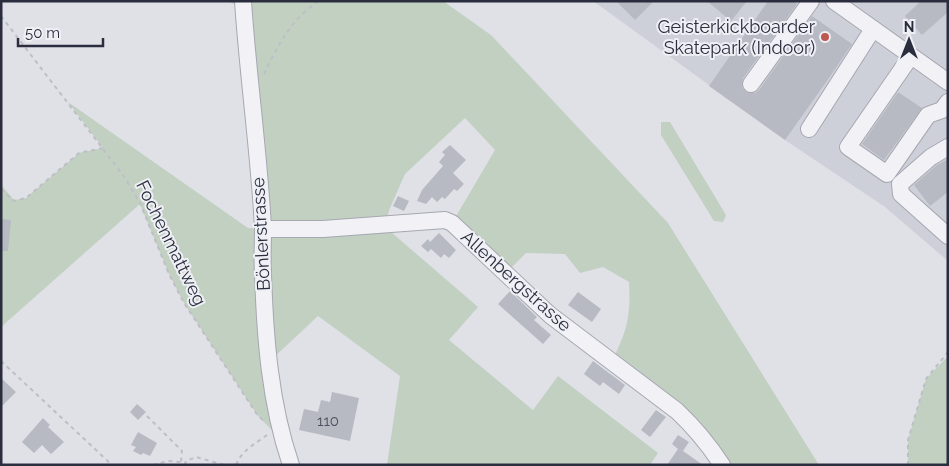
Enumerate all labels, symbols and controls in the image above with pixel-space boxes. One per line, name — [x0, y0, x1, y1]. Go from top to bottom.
scale bar — [18, 15, 102, 47]
north arrow — [884, 15, 934, 65]
place label: Geisterkickboarder Skatepark (Indoor) — [658, 16, 816, 58]
text: N — [904, 19, 914, 35]
text: 50 m — [25, 24, 60, 42]
marker: Geisterkickboarder Skatepark (Indoor) — [819, 31, 831, 43]
street label: Bönlerstrasse — [247, 176, 274, 291]
street label: Fochenmattweg — [132, 177, 211, 309]
street label: Allenbergstrasse — [457, 226, 576, 336]
house number: 110 — [317, 412, 339, 430]

